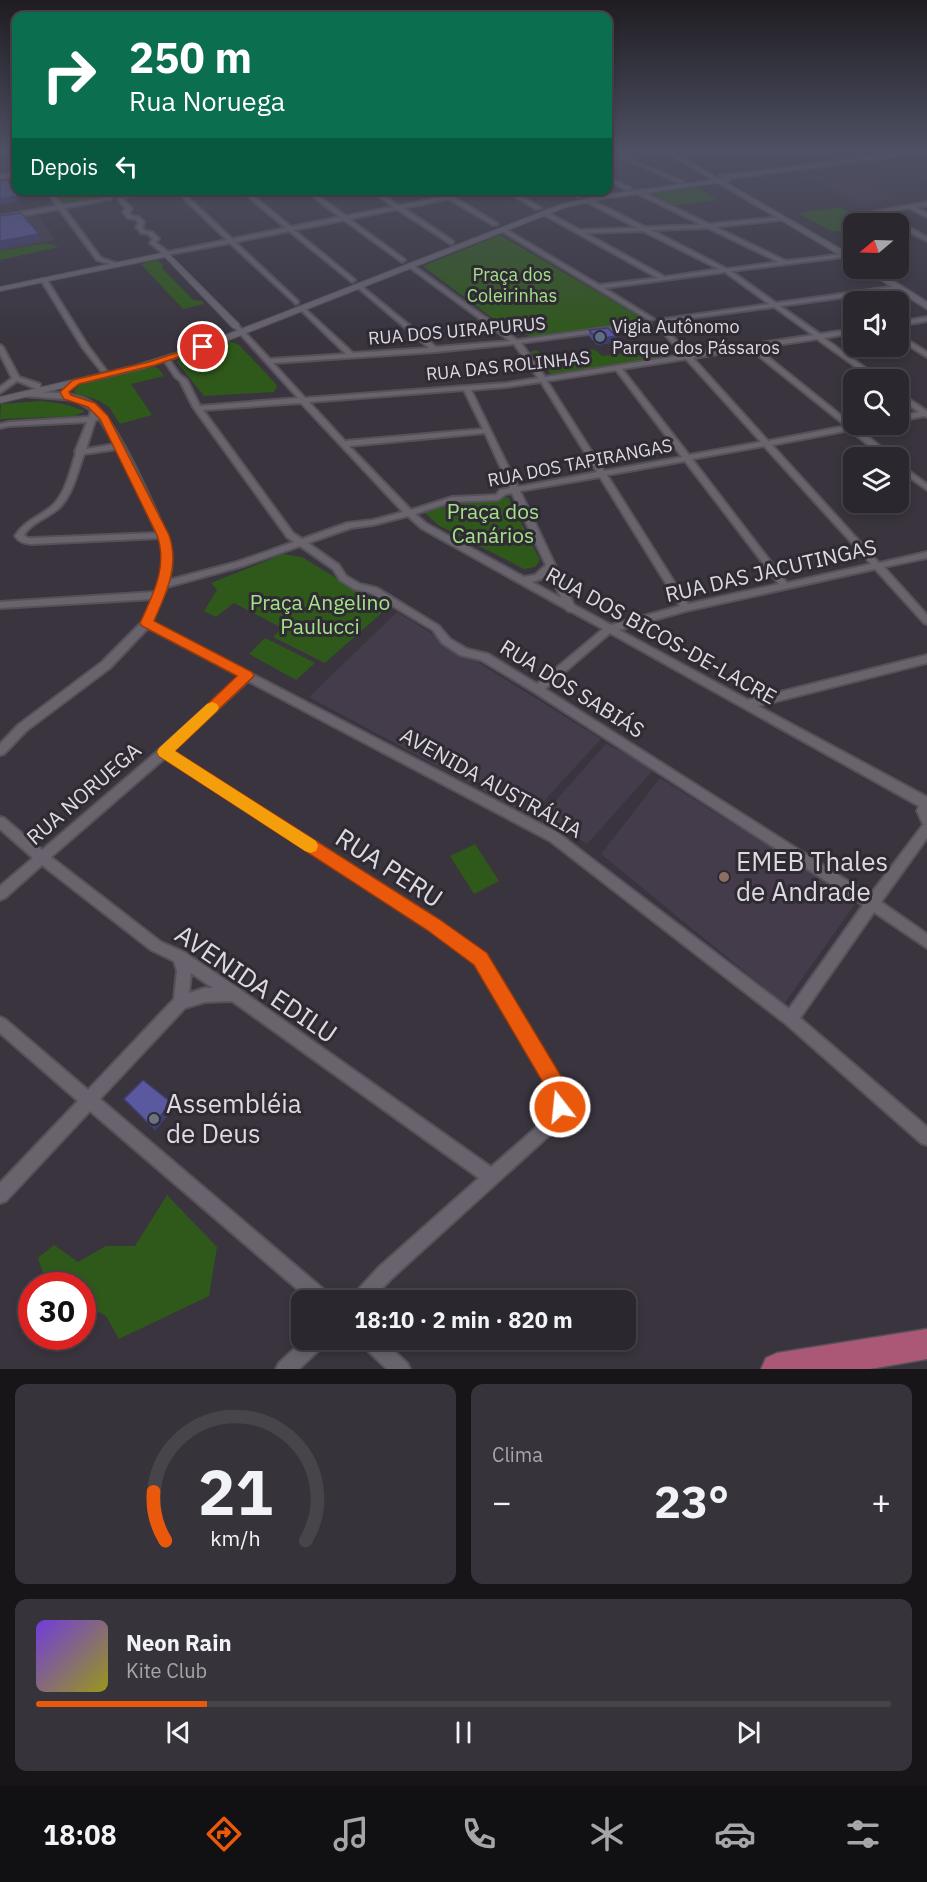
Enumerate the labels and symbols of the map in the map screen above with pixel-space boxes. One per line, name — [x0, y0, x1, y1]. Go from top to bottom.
north arrow — [843, 213, 909, 279]
park label: Praça dos Coleirinhas — [467, 263, 557, 307]
street label: RUA DOS UIRAPURUS — [367, 311, 547, 350]
place label: Vigia Autônomo Parque dos Pássaros — [612, 315, 780, 359]
pin — [177, 321, 228, 372]
marker: Vigia Autônomo Parque dos Pássaros — [593, 330, 607, 344]
street label: RUA DAS ROLINHAS — [425, 345, 591, 386]
street label: RUA DOS TAPIRANGAS — [486, 433, 674, 492]
park label: Praça dos Canários — [447, 497, 539, 549]
street label: RUA DAS JACUTINGAS — [662, 532, 879, 608]
street label: RUA DOS BICOS-DE-LACRE — [541, 560, 782, 710]
park label: Praça Angelino Paulucci — [250, 588, 390, 640]
street label: RUA DOS SABIÁS — [495, 633, 650, 744]
street label: AVENIDA AUSTRÁLIA — [396, 720, 587, 844]
street label: RUA NORUEGA — [20, 736, 146, 851]
street label: RUA PERU — [329, 820, 450, 914]
place label: EMEB Thales de Andrade — [736, 844, 888, 908]
marker: EMEB Thales de Andrade — [717, 870, 731, 884]
street label: AVENIDA EDILU — [169, 916, 344, 1050]
position arrow — [528, 1075, 592, 1139]
place label: Assembléia de Deus — [166, 1086, 302, 1150]
marker: Assembléia de Deus — [147, 1112, 161, 1126]
speed limit sign: 30 — [18, 1272, 96, 1350]

